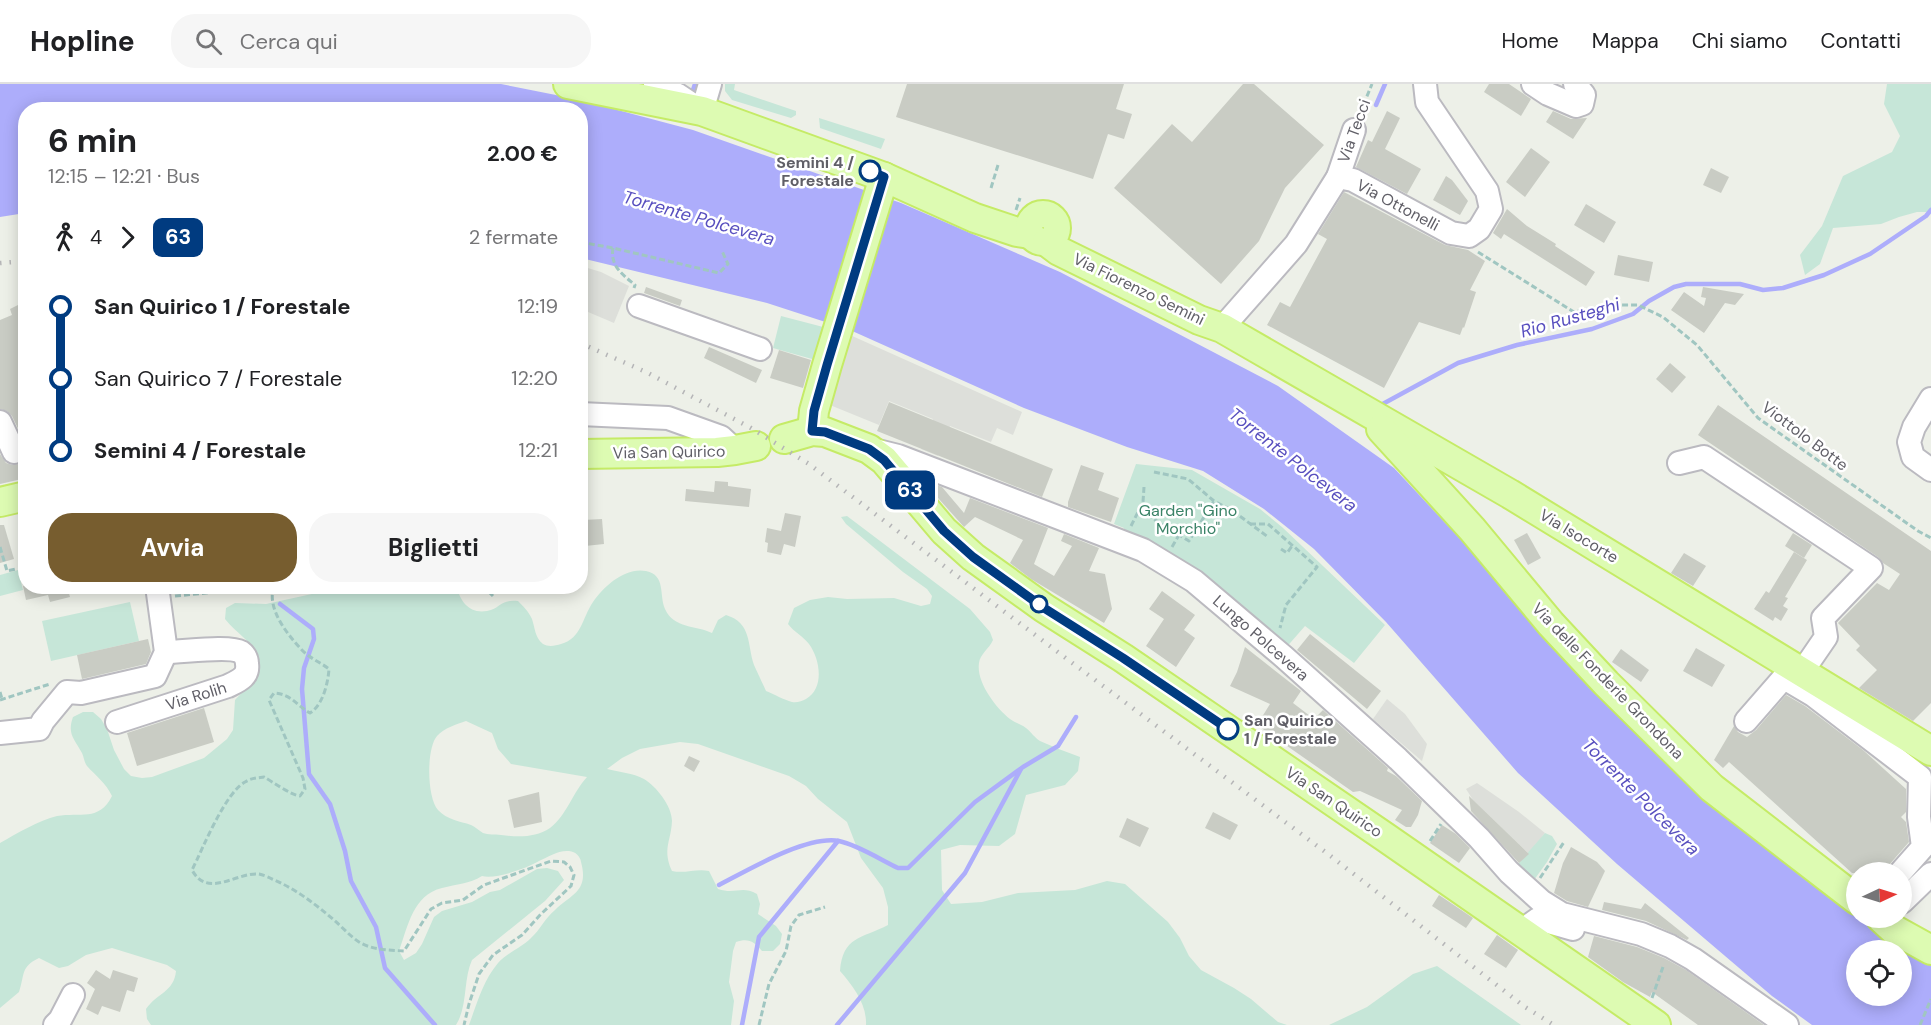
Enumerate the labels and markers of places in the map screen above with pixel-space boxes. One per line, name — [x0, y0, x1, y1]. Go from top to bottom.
place label: Semini 4 / Forestale — [776, 152, 854, 191]
marker: Semini 4 / Forestale — [859, 160, 881, 182]
unlabelled marker — [1030, 595, 1048, 613]
place label: San Quirico 1 / Forestale — [1244, 710, 1337, 749]
marker: San Quirico 1 / Forestale — [1217, 718, 1239, 740]

